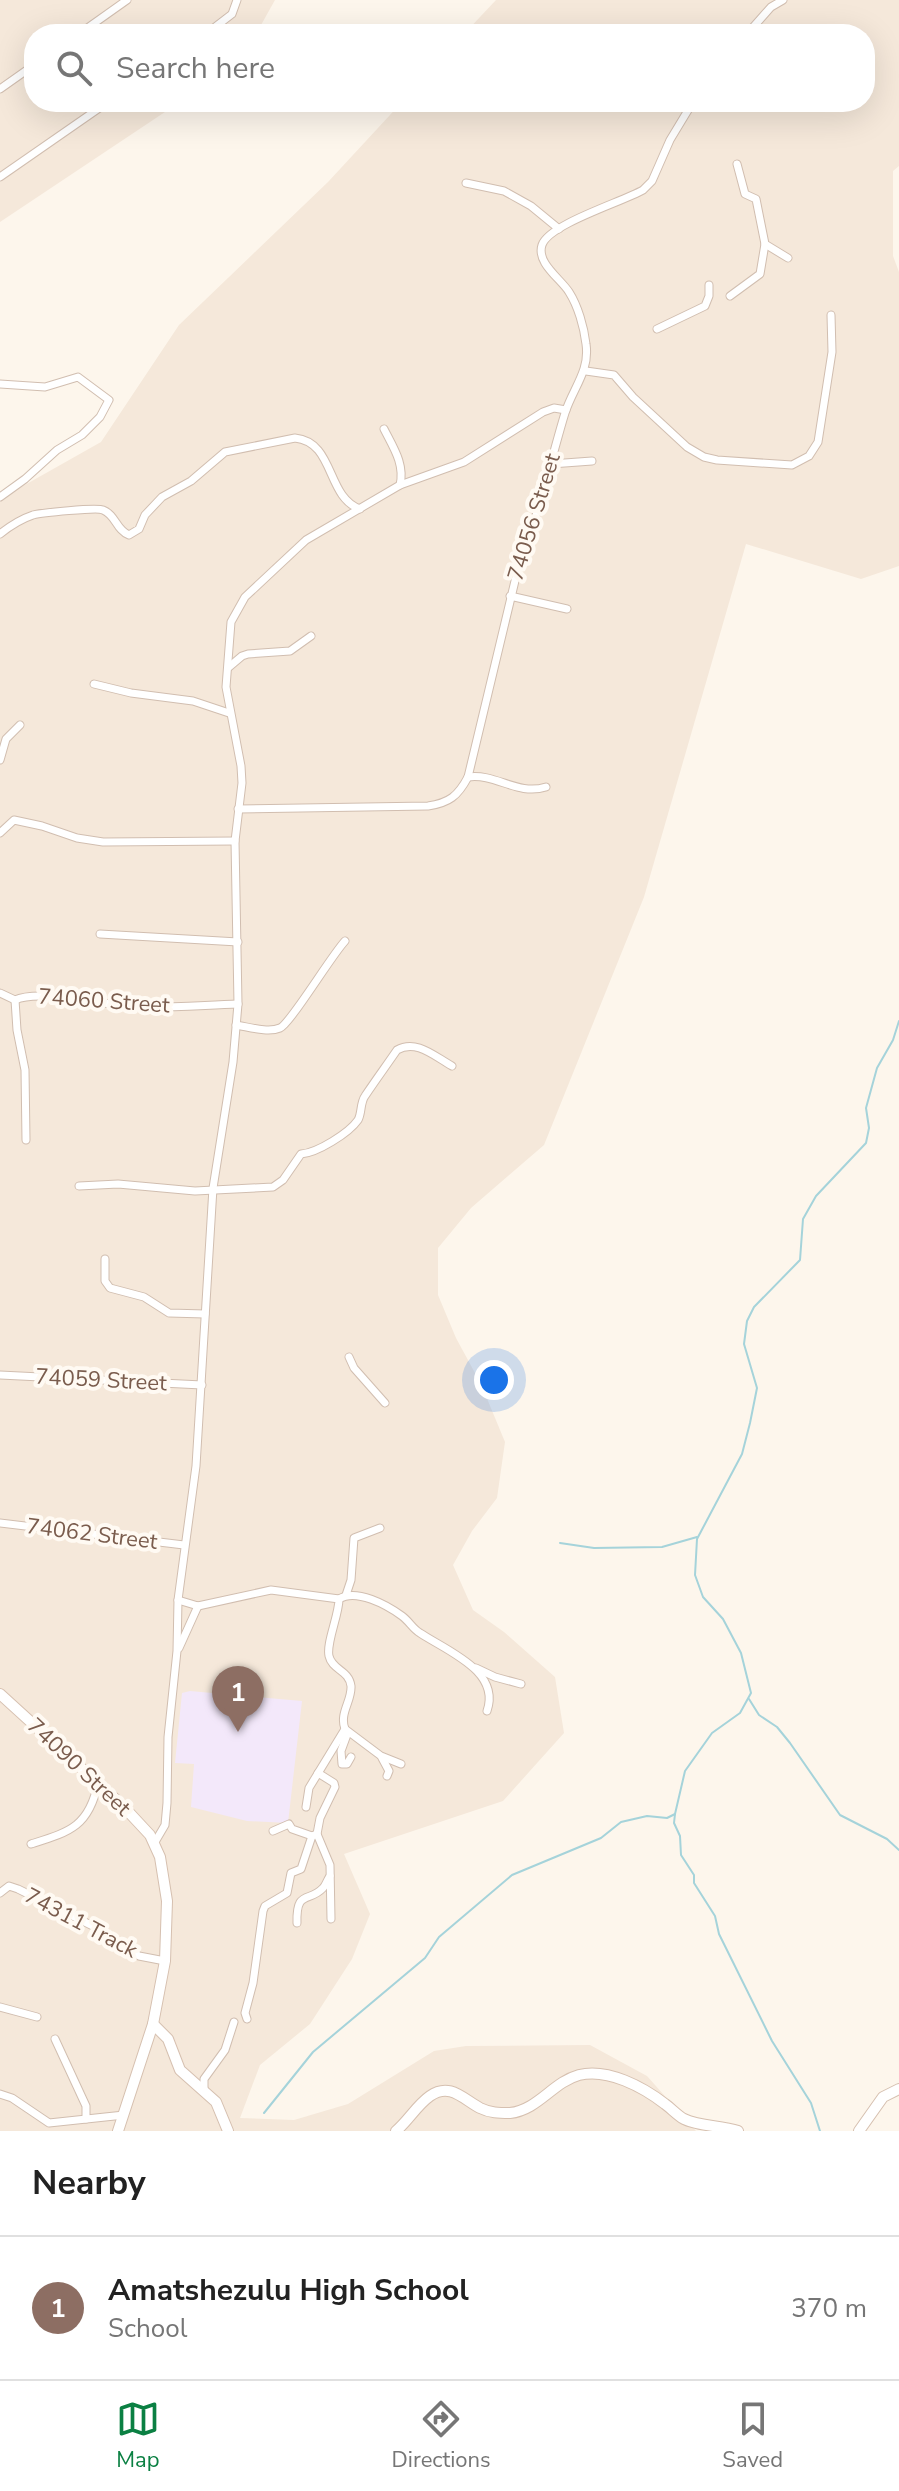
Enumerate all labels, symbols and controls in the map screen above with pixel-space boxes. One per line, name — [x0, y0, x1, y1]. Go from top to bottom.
search box — [24, 24, 875, 112]
icon: search — [52, 46, 96, 90]
text: Search here — [116, 48, 275, 89]
street label: 74056 Street — [500, 449, 568, 584]
street label: 74060 Street — [37, 981, 171, 1021]
your location — [474, 1360, 514, 1400]
street label: 74059 Street — [34, 1362, 168, 1398]
street label: 74062 Street — [25, 1511, 159, 1557]
pin: 1 — [212, 1666, 264, 1732]
street label: 74090 Street — [21, 1711, 138, 1823]
street label: 74311 Track — [19, 1881, 144, 1966]
text: Nearby — [32, 2160, 146, 2206]
text: Amatshezulu High School — [108, 2270, 469, 2311]
text: 1 — [50, 2291, 66, 2326]
text: 370 m — [791, 2291, 867, 2326]
text: School — [108, 2311, 187, 2346]
tab: Map — [116, 2397, 160, 2475]
tab: Directions — [392, 2397, 491, 2475]
tab: Saved — [722, 2397, 783, 2475]

